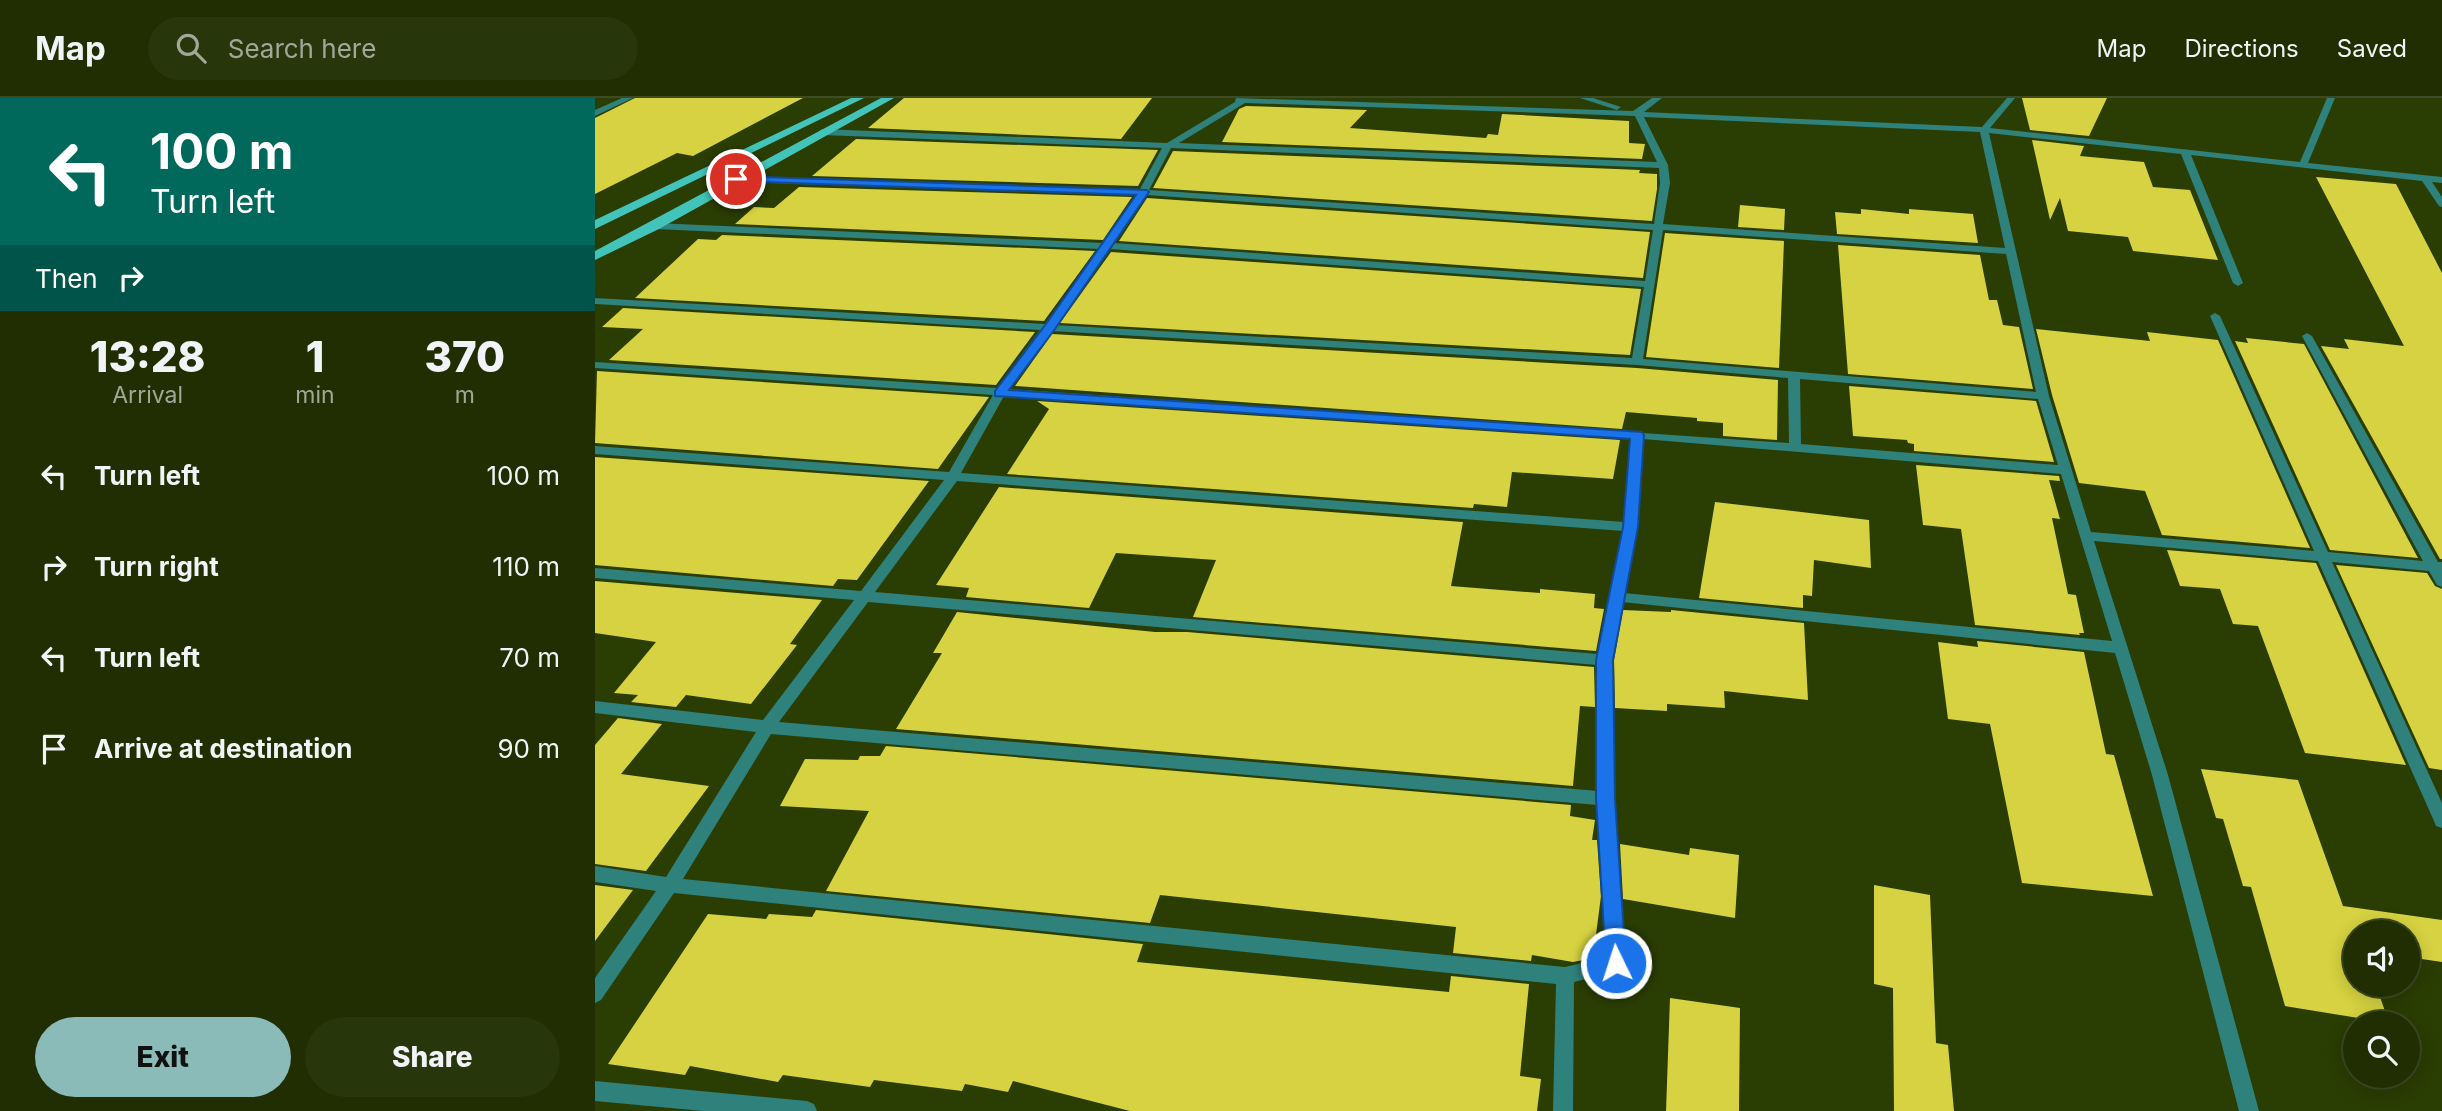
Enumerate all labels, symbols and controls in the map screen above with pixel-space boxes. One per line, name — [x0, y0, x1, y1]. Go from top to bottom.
search box — [148, 17, 638, 80]
text: Map — [35, 28, 106, 68]
icon: search — [172, 29, 210, 67]
text: Search here — [228, 33, 376, 64]
text: Map — [2097, 34, 2146, 63]
text: Directions — [2184, 34, 2299, 63]
text: Saved — [2337, 34, 2407, 63]
text: 100 m — [150, 122, 294, 181]
icon: left — [35, 126, 126, 217]
pin — [706, 149, 766, 209]
icon: arrive — [717, 160, 755, 198]
text: Turn left — [150, 182, 275, 221]
icon: right — [112, 259, 150, 297]
text: Then — [35, 263, 98, 294]
text: 13:28 — [90, 331, 205, 382]
text: 1 — [306, 331, 324, 382]
text: 370 — [424, 331, 505, 382]
text: Arrival — [112, 381, 183, 409]
text: min — [295, 381, 335, 409]
text: m — [455, 381, 475, 409]
icon: left — [35, 457, 73, 495]
text: Turn left — [94, 460, 200, 491]
text: 100 m — [487, 460, 560, 491]
icon: right — [35, 548, 73, 586]
text: Turn right — [94, 551, 219, 582]
text: 110 m — [492, 551, 560, 582]
icon: left — [35, 639, 73, 677]
text: Turn left — [94, 642, 200, 673]
text: 70 m — [499, 642, 560, 673]
icon: arrive — [35, 730, 73, 768]
text: Arrive at destination — [94, 733, 353, 764]
text: 90 m — [497, 733, 560, 764]
map controls — [2343, 920, 2420, 1088]
button: sound — [2343, 920, 2420, 997]
position arrow — [1579, 926, 1653, 1000]
button: search — [2343, 1011, 2420, 1088]
button: Exit — [35, 1017, 291, 1097]
button: Share — [305, 1017, 560, 1097]

